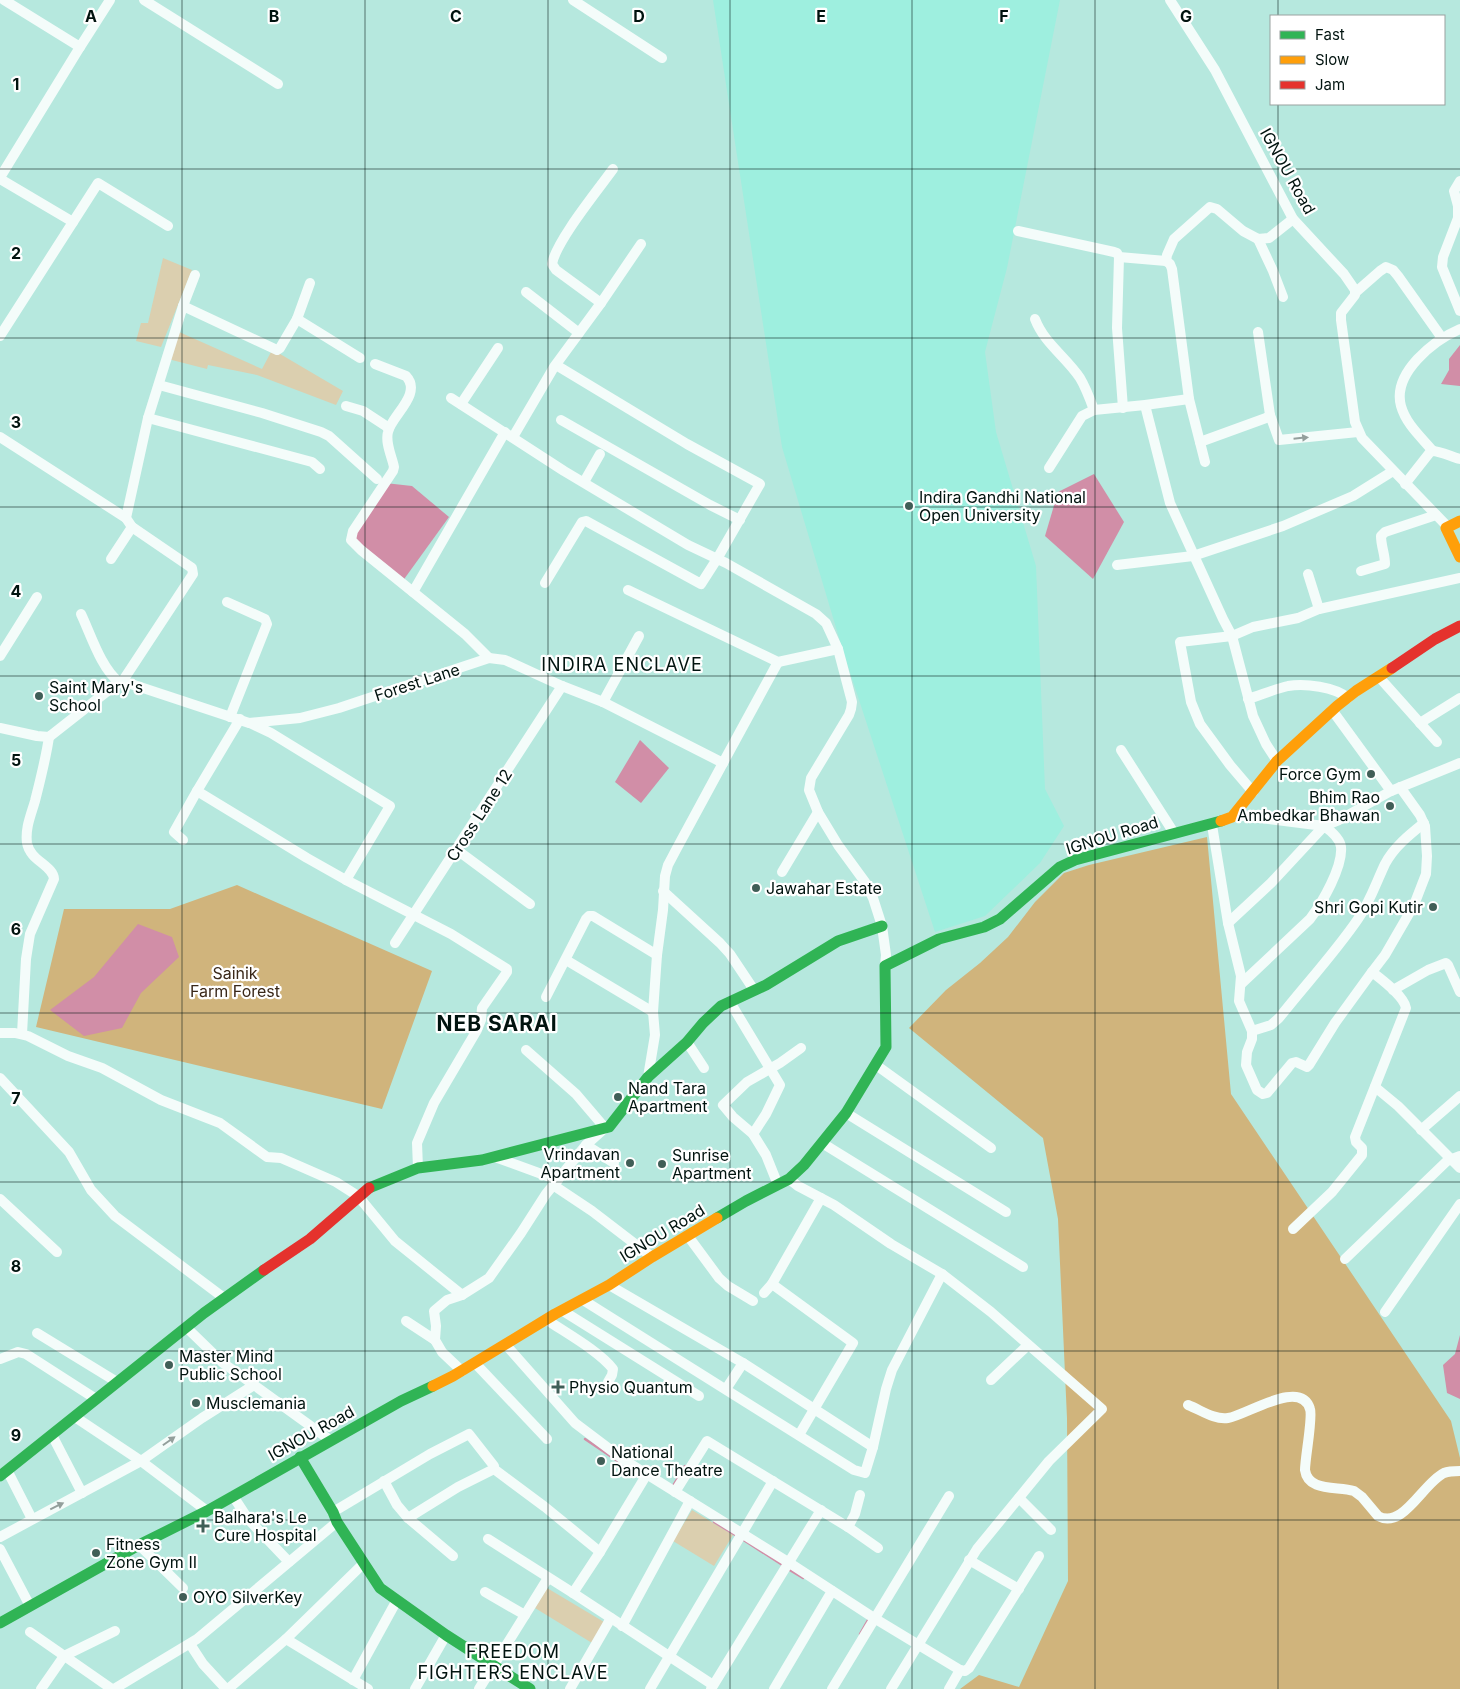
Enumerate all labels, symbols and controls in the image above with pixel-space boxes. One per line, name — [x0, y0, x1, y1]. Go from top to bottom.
text: A — [85, 6, 97, 26]
text: B — [269, 6, 279, 26]
text: C — [450, 6, 462, 26]
text: D — [633, 6, 645, 26]
text: E — [816, 6, 826, 26]
text: F — [999, 6, 1009, 26]
text: G — [1180, 6, 1192, 26]
legend — [1270, 15, 1445, 105]
text: Fast — [1315, 25, 1345, 44]
text: Slow — [1315, 50, 1349, 69]
text: 1 — [13, 74, 19, 94]
text: Jam — [1315, 75, 1345, 94]
street label: IGNOU Road — [1256, 124, 1320, 218]
text: 2 — [11, 243, 21, 263]
text: 3 — [11, 412, 21, 432]
one-way arrow — [1294, 434, 1310, 442]
place label: Indira Gandhi National Open University — [919, 487, 1086, 525]
marker: Indira Gandhi National Open University — [903, 500, 915, 512]
text: 4 — [11, 581, 22, 601]
district label: INDIRA ENCLAVE — [541, 654, 703, 675]
street label: Forest Lane — [372, 659, 462, 705]
place label: Saint Mary's School — [49, 677, 143, 715]
marker: Saint Mary's School — [33, 690, 45, 702]
text: 5 — [11, 750, 21, 770]
place label: Force Gym — [1279, 764, 1361, 784]
street label: Cross Lane 12 — [442, 765, 516, 865]
marker: Force Gym — [1365, 768, 1377, 780]
place label: Bhim Rao Ambedkar Bhawan — [1237, 787, 1380, 825]
marker: Bhim Rao Ambedkar Bhawan — [1384, 800, 1396, 812]
street label: IGNOU Road — [1063, 811, 1161, 859]
place label: Jawahar Estate — [766, 878, 882, 898]
marker: Jawahar Estate — [750, 882, 762, 894]
place label: Shri Gopi Kutir — [1314, 897, 1423, 917]
marker: Shri Gopi Kutir — [1427, 901, 1439, 913]
text: 6 — [11, 919, 21, 939]
park label: Sainik Farm Forest — [190, 963, 280, 1001]
district label: NEB SARAI — [436, 1011, 558, 1036]
place label: Nand Tara Apartment — [628, 1078, 708, 1116]
text: 7 — [11, 1088, 21, 1108]
marker: Nand Tara Apartment — [612, 1091, 624, 1103]
place label: Vrindavan Apartment — [540, 1144, 620, 1182]
place label: Sunrise Apartment — [672, 1145, 752, 1183]
marker: Vrindavan Apartment — [624, 1157, 636, 1169]
marker: Sunrise Apartment — [656, 1158, 668, 1170]
street label: IGNOU Road — [616, 1200, 708, 1266]
text: 8 — [11, 1256, 21, 1276]
place label: Master Mind Public School — [179, 1346, 282, 1384]
marker: Master Mind Public School — [163, 1359, 175, 1371]
place label: Physio Quantum — [569, 1377, 693, 1397]
marker: Physio Quantum — [551, 1380, 565, 1394]
place label: Musclemania — [206, 1393, 306, 1413]
marker: Musclemania — [190, 1397, 202, 1409]
street label: IGNOU Road — [264, 1401, 358, 1465]
text: 9 — [11, 1425, 21, 1445]
one-way arrow — [162, 1436, 176, 1446]
place label: National Dance Theatre — [611, 1442, 723, 1480]
marker: National Dance Theatre — [595, 1455, 607, 1467]
one-way arrow — [50, 1502, 64, 1510]
place label: Balhara's Le Cure Hospital — [214, 1507, 317, 1545]
marker: Balhara's Le Cure Hospital — [196, 1519, 210, 1533]
place label: Fitness Zone Gym II — [106, 1534, 197, 1572]
marker: Fitness Zone Gym II — [90, 1547, 102, 1559]
place label: OYO SilverKey — [193, 1587, 302, 1607]
marker: OYO SilverKey — [177, 1591, 189, 1603]
district label: FREEDOM FIGHTERS ENCLAVE — [417, 1641, 609, 1683]

